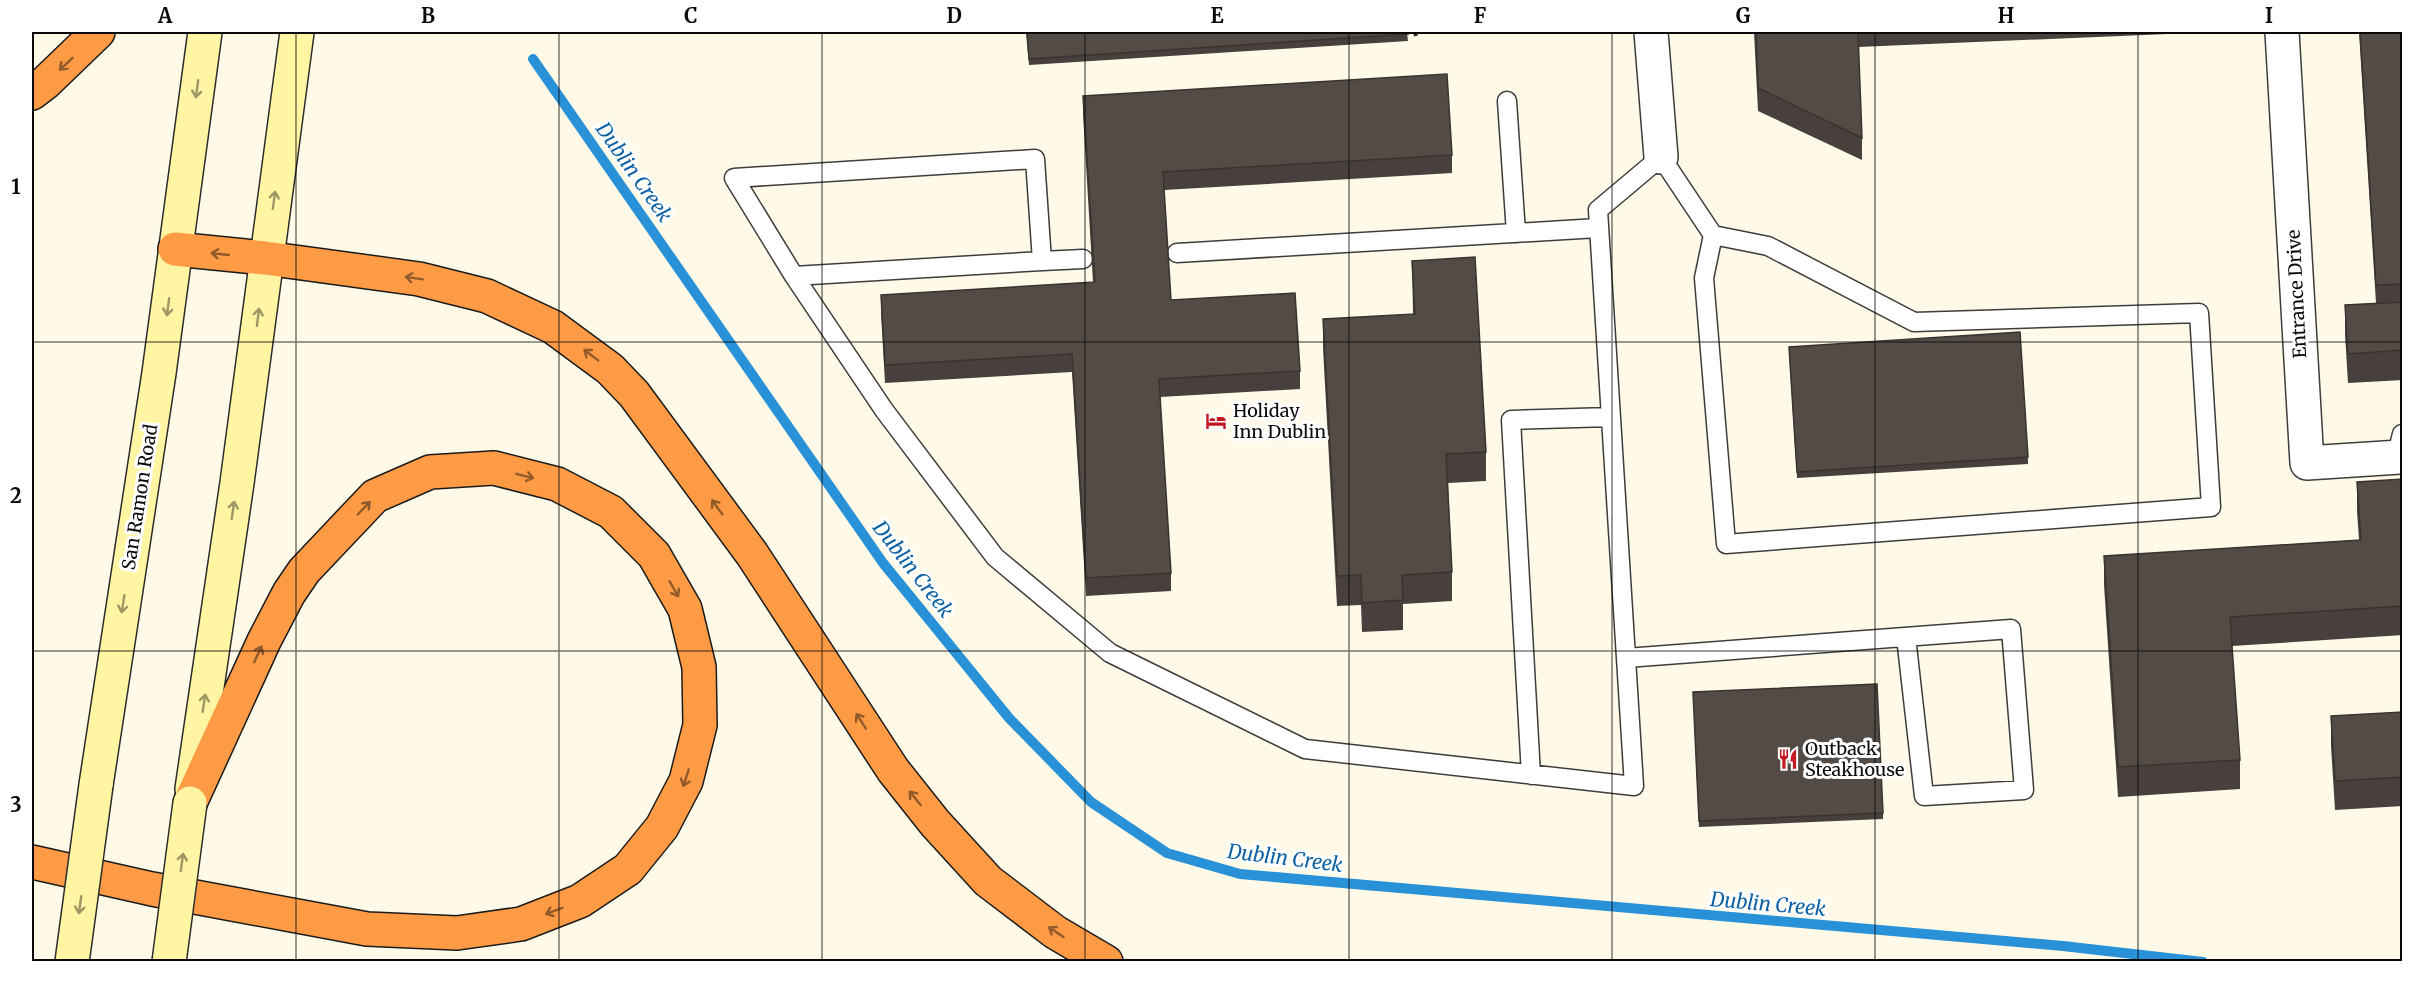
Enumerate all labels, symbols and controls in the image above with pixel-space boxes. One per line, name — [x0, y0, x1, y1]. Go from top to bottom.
text: A — [157, 3, 173, 28]
text: B — [421, 3, 435, 28]
text: C — [684, 3, 698, 28]
text: D — [946, 3, 962, 28]
text: E — [1210, 3, 1224, 28]
text: F — [1474, 3, 1487, 28]
text: G — [1736, 3, 1751, 28]
text: H — [1998, 3, 2014, 28]
text: I — [2265, 3, 2273, 28]
one-way arrow — [59, 56, 74, 70]
one-way arrow — [192, 79, 203, 99]
water label: Dublin Creek — [590, 116, 678, 226]
text: 1 — [11, 174, 21, 199]
one-way arrow — [268, 191, 279, 211]
street label: Entrance Drive — [2282, 229, 2311, 359]
one-way arrow — [211, 248, 231, 259]
one-way arrow — [405, 273, 424, 284]
one-way arrow — [162, 297, 173, 316]
one-way arrow — [253, 308, 264, 327]
one-way arrow — [583, 349, 599, 361]
place label: Holiday Inn Dublin — [1233, 399, 1326, 443]
hotel icon: Holiday Inn Dublin — [1204, 409, 1228, 433]
street label: San Ramon Road — [117, 422, 162, 571]
one-way arrow — [515, 470, 534, 482]
text: 2 — [10, 483, 22, 508]
one-way arrow — [711, 499, 724, 515]
one-way arrow — [228, 501, 239, 521]
one-way arrow — [356, 501, 371, 516]
water label: Dublin Creek — [867, 515, 959, 622]
one-way arrow — [668, 580, 680, 597]
one-way arrow — [118, 593, 129, 613]
one-way arrow — [253, 645, 264, 663]
one-way arrow — [199, 694, 210, 714]
one-way arrow — [854, 713, 866, 730]
place label: Outback Steakhouse — [1805, 737, 1904, 781]
restaurant icon: Outback Steakhouse — [1776, 747, 1800, 771]
one-way arrow — [680, 768, 691, 787]
one-way arrow — [909, 790, 922, 806]
text: 3 — [10, 792, 22, 817]
water label: Dublin Creek — [1225, 838, 1344, 877]
one-way arrow — [176, 852, 187, 872]
water label: Dublin Creek — [1708, 886, 1827, 921]
one-way arrow — [74, 895, 85, 915]
one-way arrow — [545, 906, 564, 917]
one-way arrow — [1048, 926, 1064, 938]

